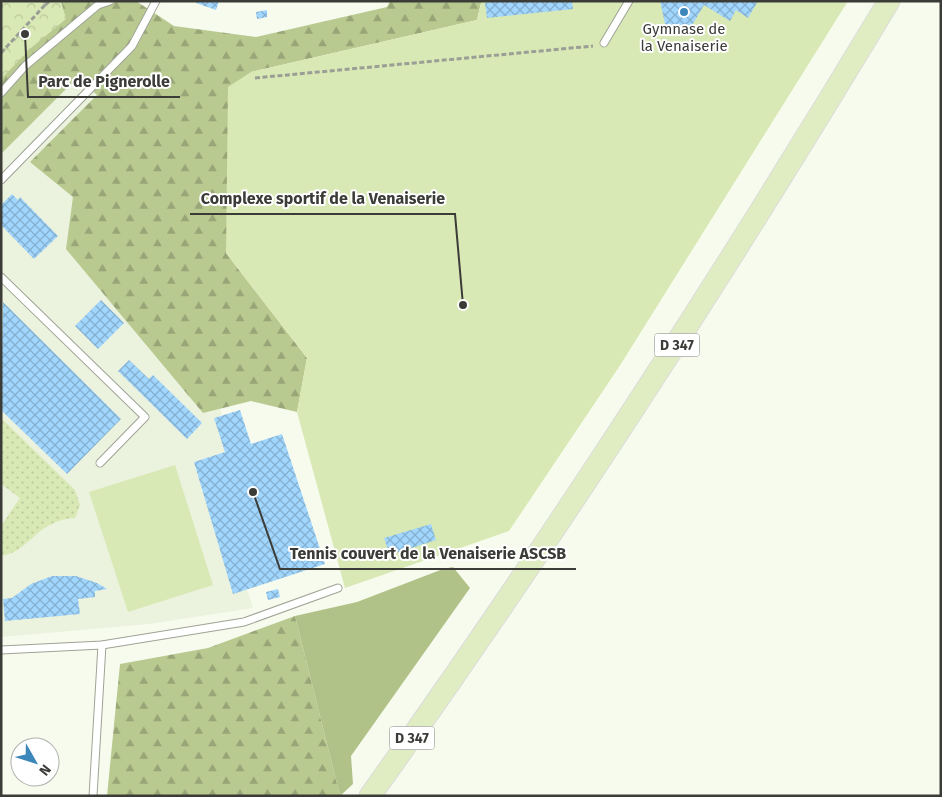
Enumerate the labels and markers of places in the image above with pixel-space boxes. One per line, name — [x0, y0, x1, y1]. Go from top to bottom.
marker: Gymnase de la Venaiserie — [678, 6, 690, 18]
place label: Gymnase de la Venaiserie — [640, 20, 728, 55]
callout: Parc de Pignerolle — [28, 66, 180, 97]
callout: Complexe sportif de la Venaiserie — [190, 183, 455, 214]
callout: Tennis couvert de la Venaiserie ASCSB — [280, 538, 576, 569]

